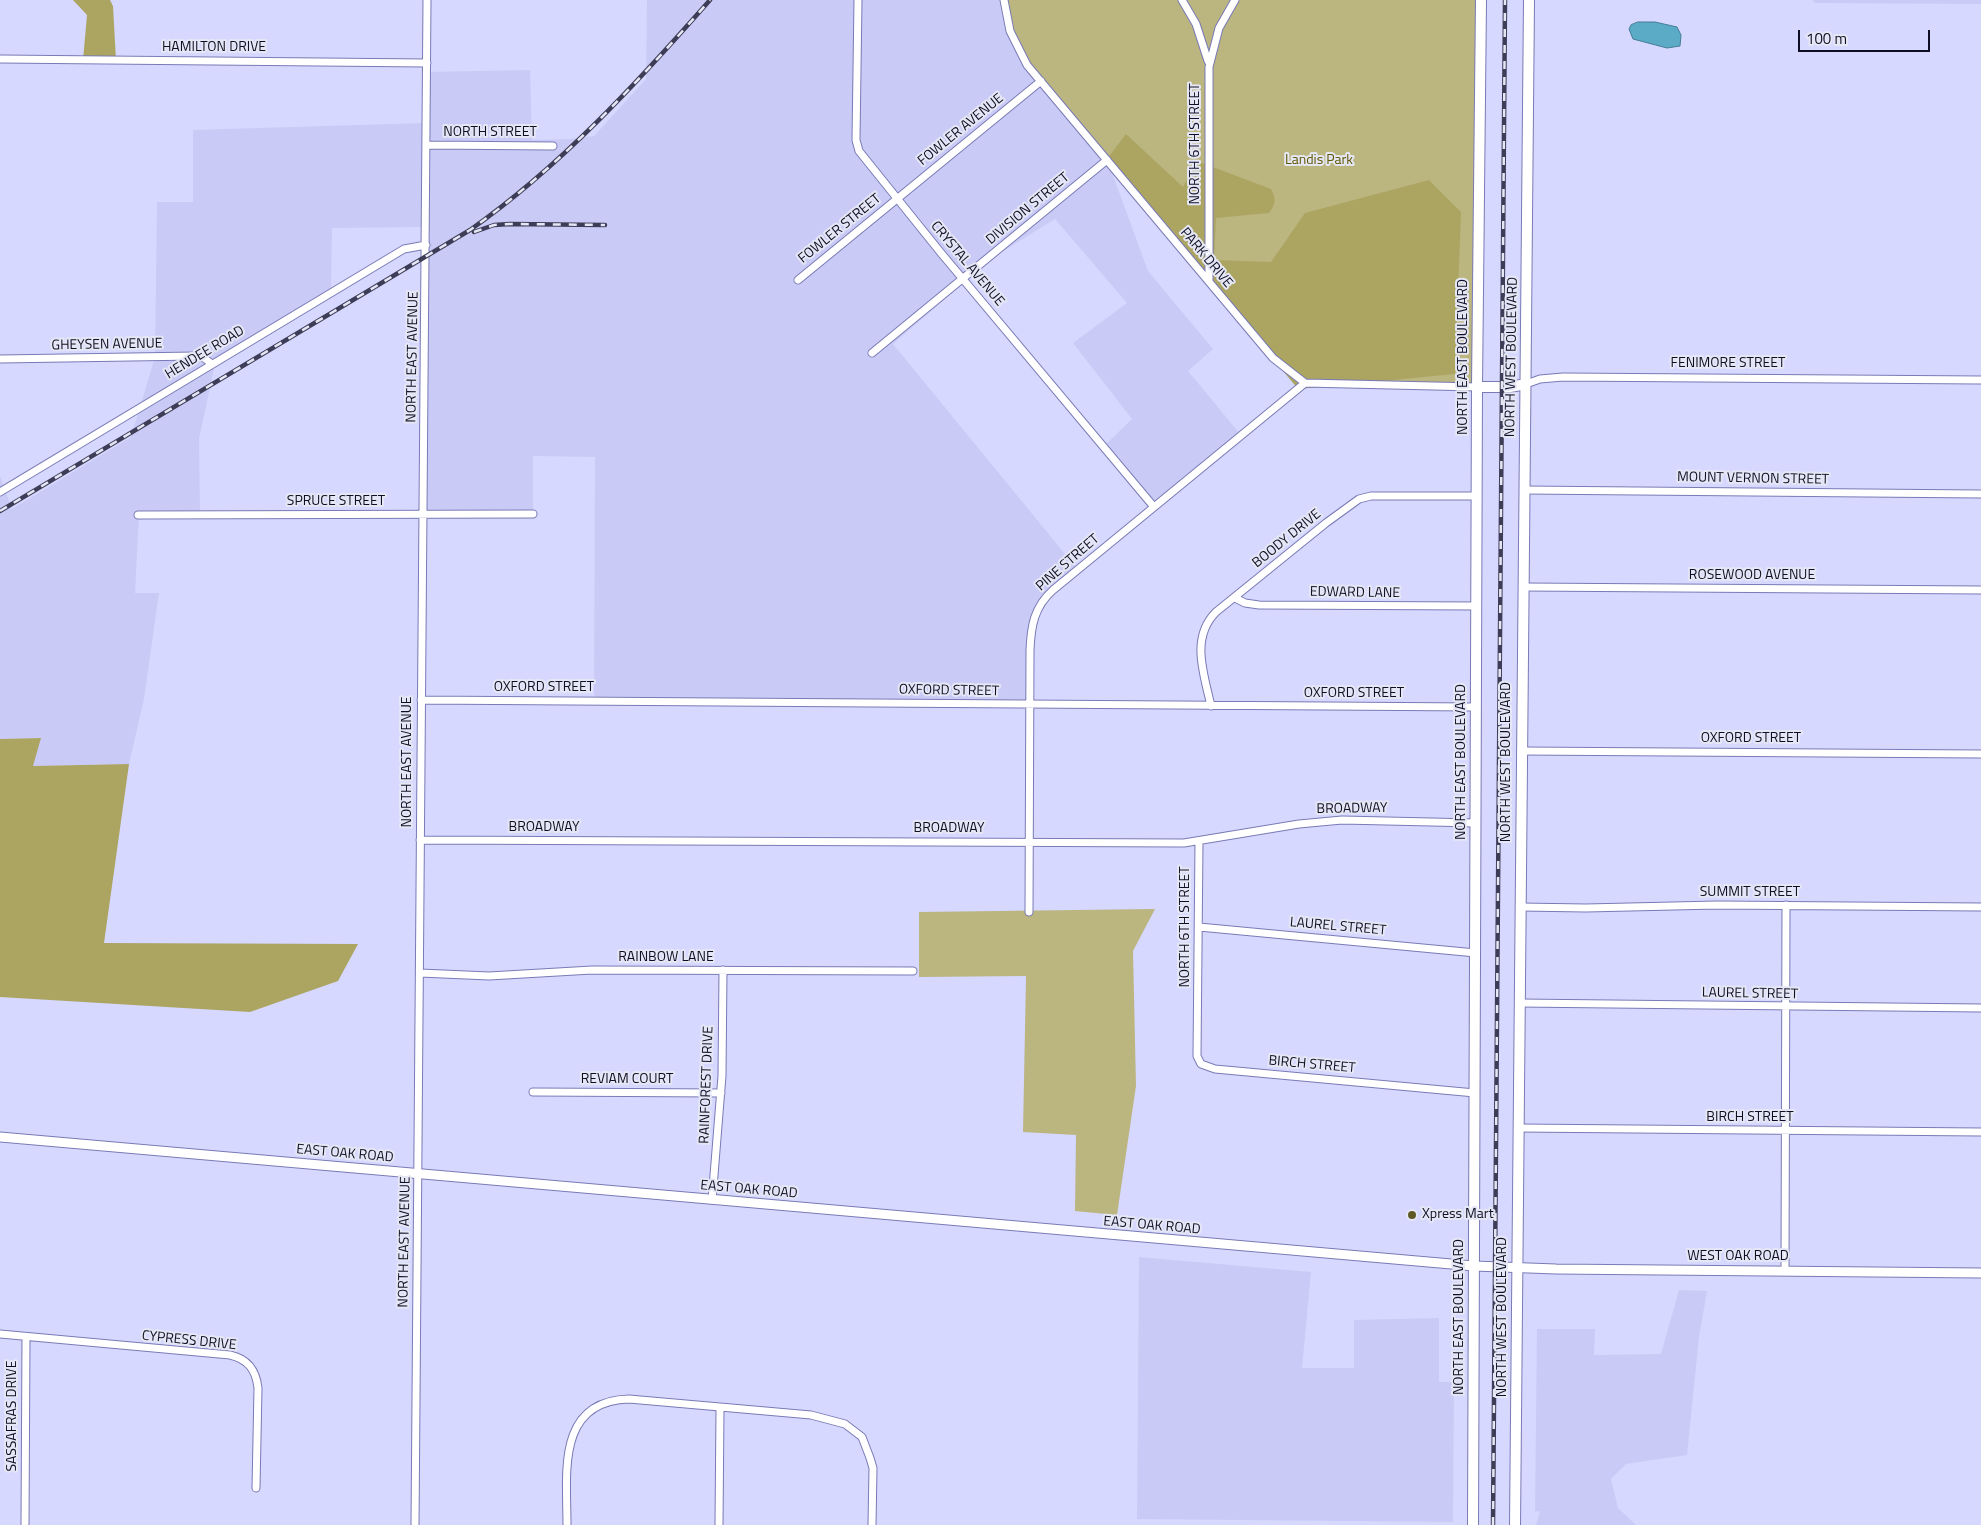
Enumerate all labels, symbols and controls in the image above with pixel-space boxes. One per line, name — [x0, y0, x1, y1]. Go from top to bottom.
scale bar — [1801, 20, 1934, 52]
text: 100 m — [1806, 27, 1847, 50]
street label: HAMILTON DRIVE — [162, 40, 266, 56]
street label: NORTH 6TH STREET — [1188, 83, 1204, 205]
street label: FOWLER AVENUE — [915, 90, 1007, 170]
street label: NORTH STREET — [443, 125, 537, 141]
park label: Landis Park — [1285, 153, 1353, 169]
street label: DIVISION STREET — [983, 169, 1073, 249]
street label: FOWLER STREET — [795, 191, 885, 267]
street label: CRYSTAL AVENUE — [927, 218, 1007, 310]
street label: PARK DRIVE — [1176, 225, 1236, 291]
street label: NORTH WEST BOULEVARD — [1502, 277, 1522, 437]
street label: NORTH EAST BOULEVARD — [1456, 279, 1472, 435]
street label: NORTH EAST AVENUE — [403, 291, 423, 423]
street label: HENDEE ROAD — [162, 323, 248, 383]
street label: GHEYSEN AVENUE — [51, 336, 163, 354]
street label: FENIMORE STREET — [1671, 356, 1785, 372]
street label: MOUNT VERNON STREET — [1677, 469, 1829, 489]
street label: SPRUCE STREET — [287, 494, 385, 510]
street label: BOODY DRIVE — [1249, 506, 1325, 572]
street label: PINE STREET — [1033, 531, 1103, 595]
street label: ROSEWOOD AVENUE — [1689, 568, 1815, 584]
street label: EDWARD LANE — [1310, 584, 1400, 602]
street label: OXFORD STREET — [494, 680, 594, 696]
street label: OXFORD STREET — [899, 682, 999, 700]
street label: NORTH WEST BOULEVARD — [1499, 682, 1515, 842]
street label: NORTH EAST BOULEVARD — [1454, 684, 1470, 840]
street label: OXFORD STREET — [1304, 686, 1404, 702]
street label: NORTH EAST AVENUE — [400, 696, 416, 828]
street label: OXFORD STREET — [1701, 731, 1801, 747]
street label: BROADWAY — [1316, 800, 1388, 818]
street label: BROADWAY — [509, 820, 579, 836]
street label: BROADWAY — [914, 821, 984, 837]
street label: NORTH 6TH STREET — [1178, 866, 1194, 988]
street label: SUMMIT STREET — [1700, 885, 1800, 901]
street label: LAUREL STREET — [1289, 914, 1387, 940]
street label: RAINBOW LANE — [618, 950, 714, 966]
street label: LAUREL STREET — [1702, 985, 1798, 1003]
street label: RAINFOREST DRIVE — [697, 1026, 717, 1144]
street label: BIRCH STREET — [1268, 1053, 1356, 1077]
street label: REVIAM COURT — [581, 1072, 673, 1088]
street label: BIRCH STREET — [1706, 1110, 1794, 1126]
street label: EAST OAK ROAD — [296, 1141, 394, 1167]
street label: NORTH EAST AVENUE — [395, 1176, 415, 1308]
street label: EAST OAK ROAD — [700, 1177, 798, 1203]
place label: Xpress Mart — [1422, 1207, 1494, 1223]
marker: Xpress Mart — [1406, 1209, 1418, 1221]
street label: EAST OAK ROAD — [1103, 1213, 1201, 1239]
street label: NORTH WEST BOULEVARD — [1495, 1237, 1511, 1397]
street label: NORTH EAST BOULEVARD — [1452, 1239, 1468, 1395]
street label: WEST OAK ROAD — [1687, 1249, 1789, 1265]
street label: CYPRESS DRIVE — [141, 1328, 237, 1354]
street label: SASSAFRAS DRIVE — [5, 1361, 21, 1471]

